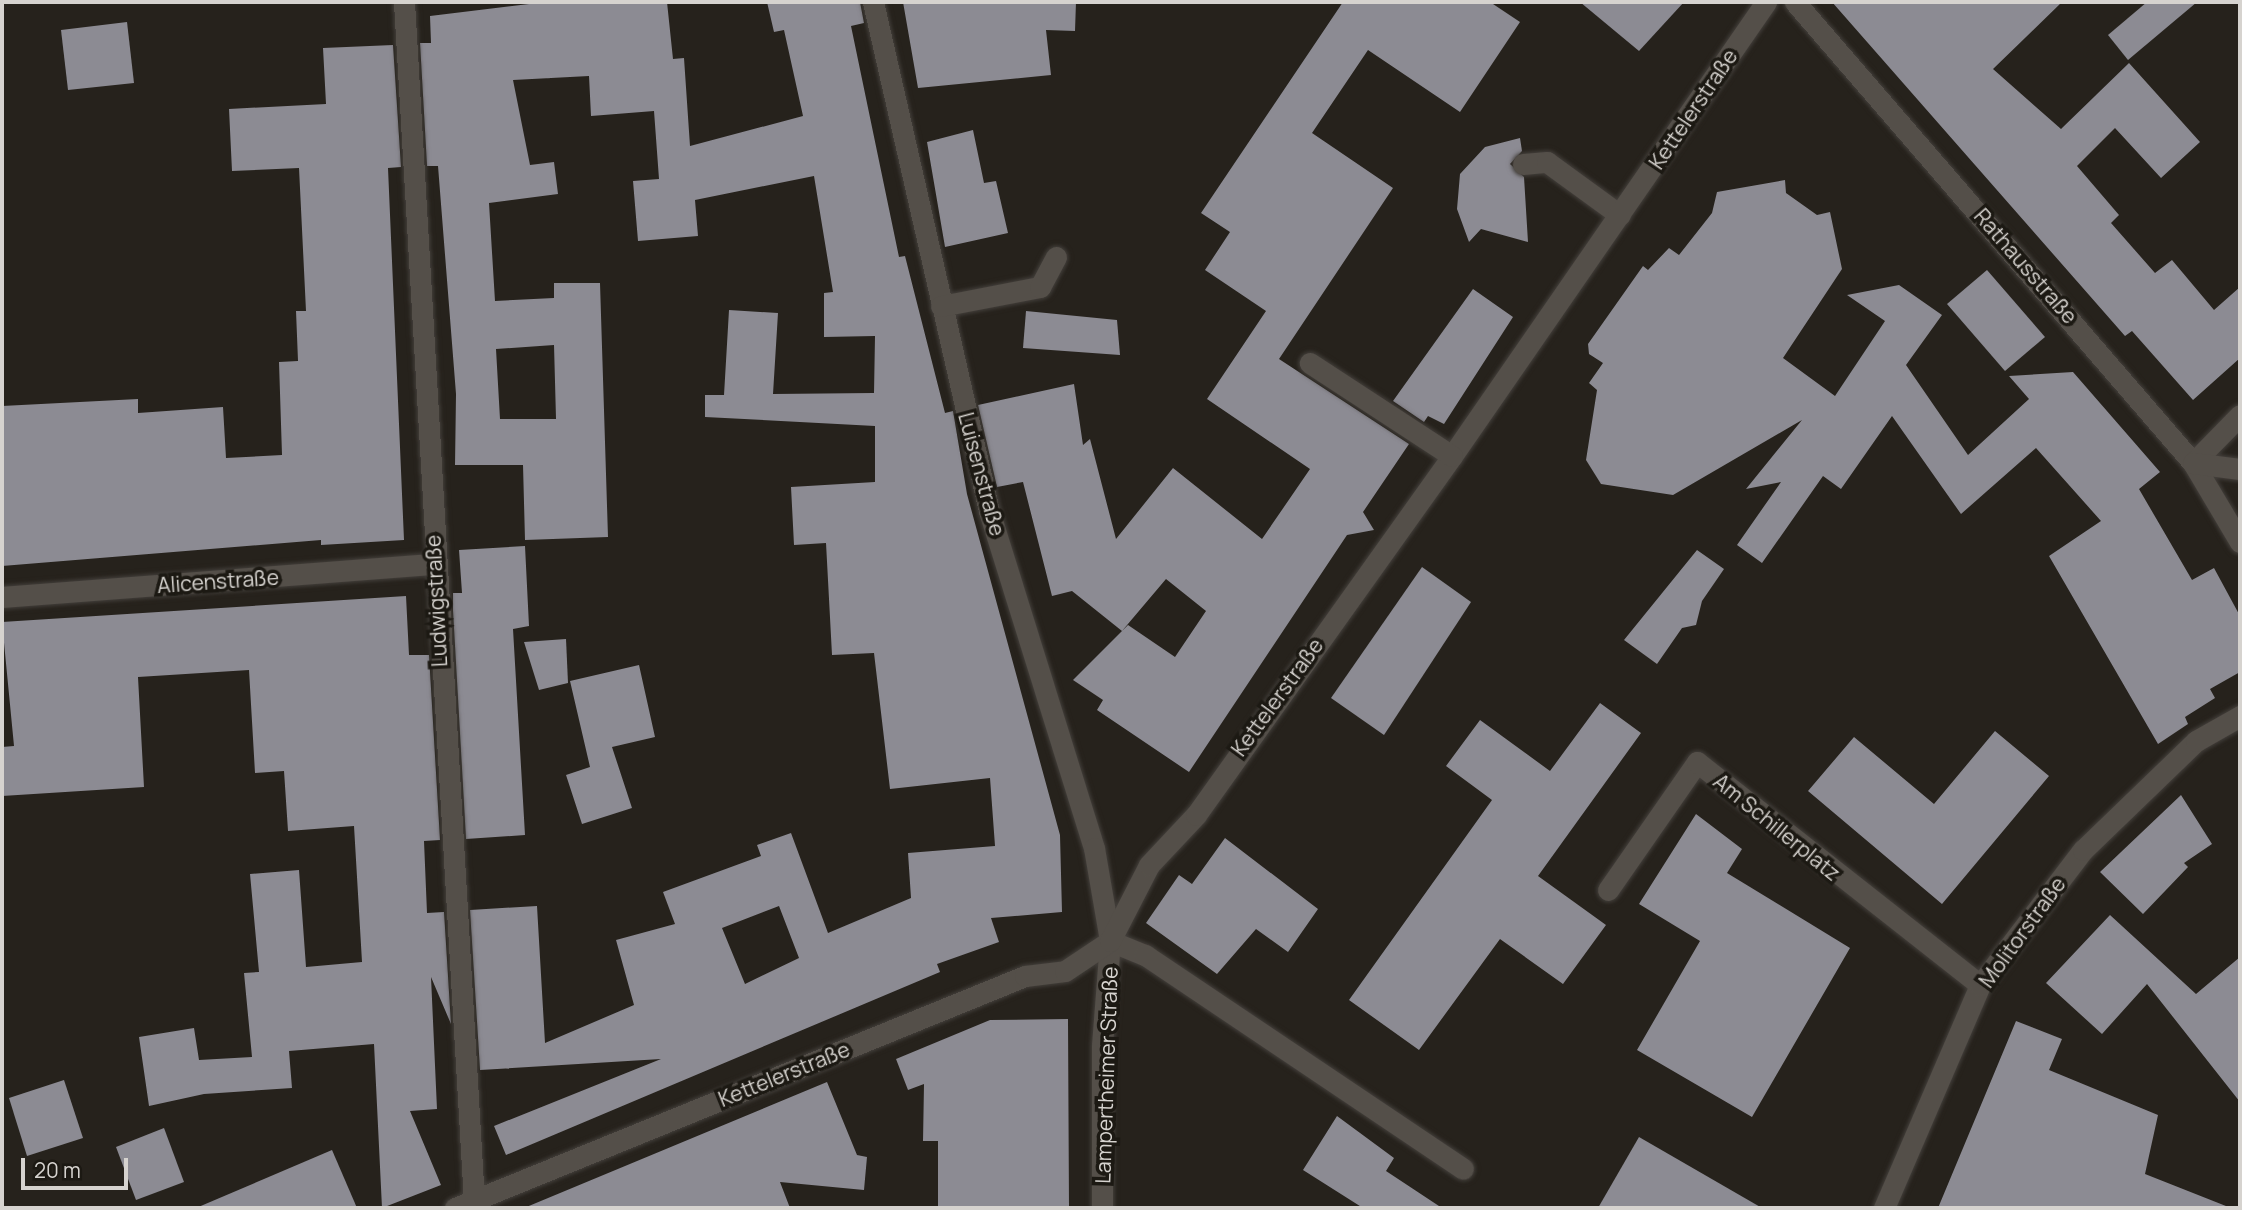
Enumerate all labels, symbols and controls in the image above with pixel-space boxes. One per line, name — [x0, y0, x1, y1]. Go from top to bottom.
street label: Kettelerstraße — [1644, 44, 1742, 174]
street label: Rathausstraße — [1969, 203, 2083, 329]
street label: Luisenstraße — [953, 410, 1011, 538]
street label: Ludwigstraße — [420, 534, 452, 668]
street label: Alicenstraße — [156, 564, 280, 598]
street label: Kettelerstraße — [1226, 633, 1328, 761]
street label: Am Schillerplatz — [1709, 768, 1845, 886]
street label: Molitorstraße — [1973, 872, 2071, 992]
street label: Lampertheimer Straße — [1090, 966, 1122, 1184]
street label: Kettelerstraße — [715, 1036, 853, 1112]
scale bar — [24, 1144, 131, 1188]
text: 20 m — [34, 1156, 81, 1184]

